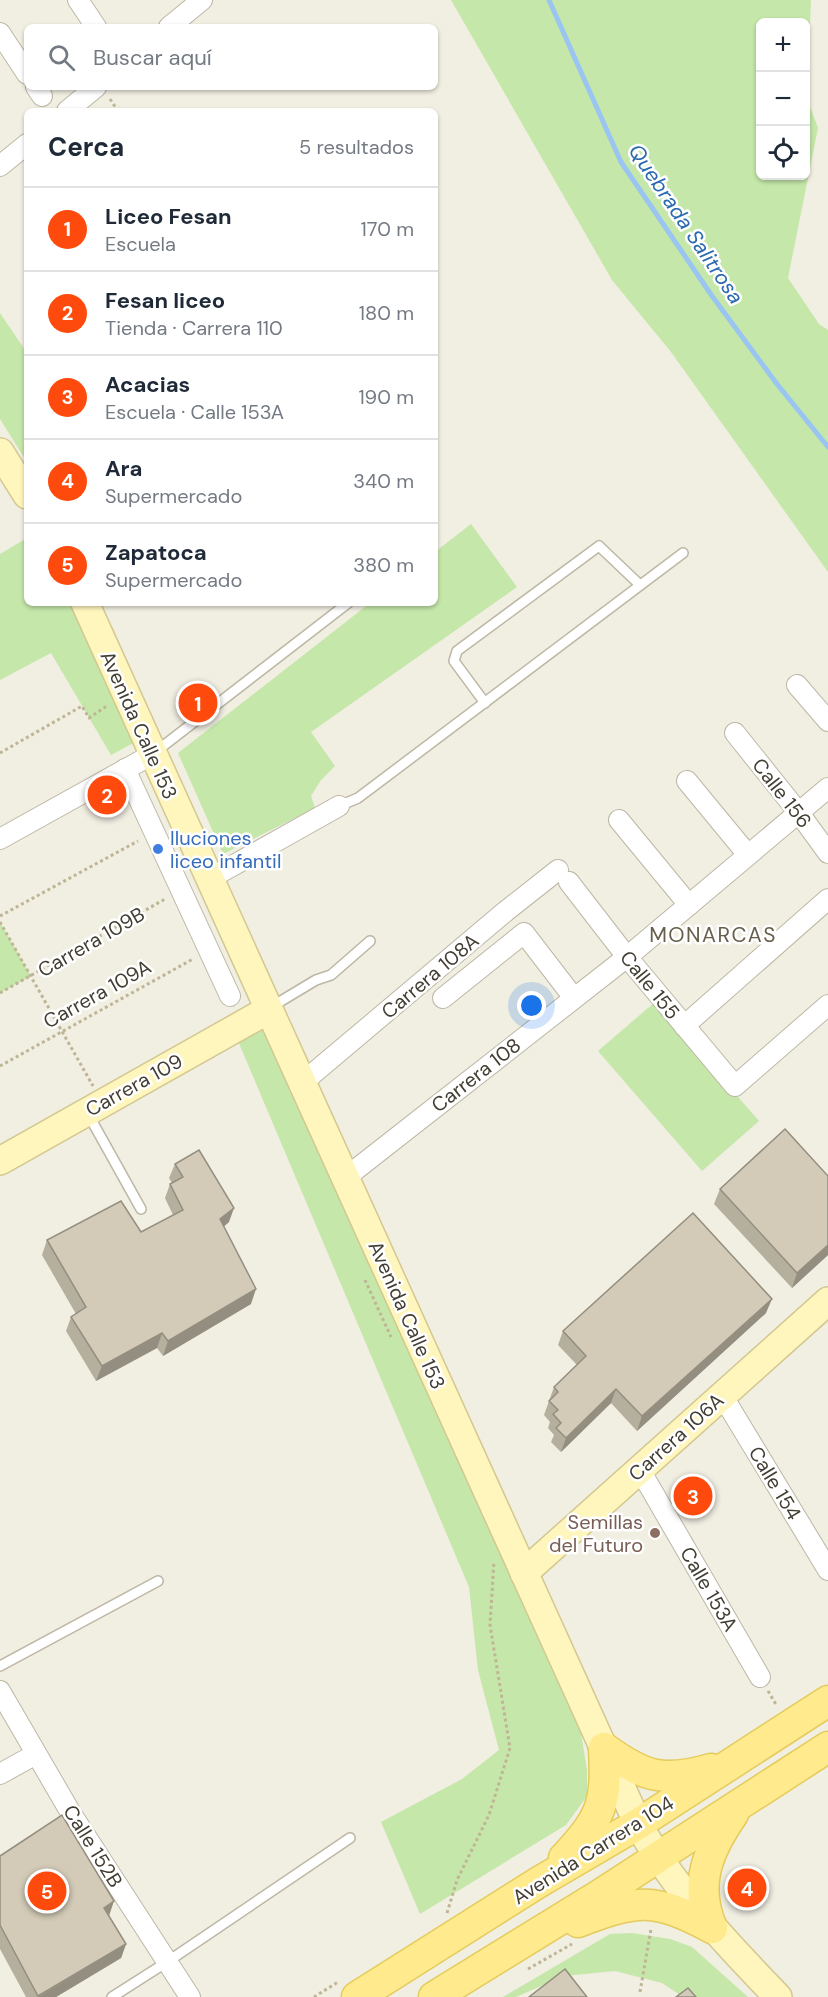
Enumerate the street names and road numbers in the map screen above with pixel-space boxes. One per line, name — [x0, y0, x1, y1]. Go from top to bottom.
street label: Avenida Calle 153 — [95, 647, 183, 803]
street label: Calle 156 — [747, 753, 817, 833]
street label: Carrera 109B — [33, 901, 149, 983]
street label: Carrera 108A — [376, 928, 484, 1024]
street label: Calle 155 — [614, 945, 686, 1025]
street label: Carrera 109A — [38, 954, 156, 1034]
street label: Carrera 108 — [426, 1032, 526, 1118]
street label: Carrera 109 — [81, 1048, 187, 1122]
street label: Avenida Calle 153 — [363, 1237, 451, 1393]
street label: Carrera 106A — [623, 1387, 729, 1487]
street label: Calle 154 — [743, 1441, 807, 1525]
street label: Calle 153A — [674, 1542, 744, 1636]
street label: Avenida Carrera 104 — [508, 1790, 678, 1910]
street label: Calle 152B — [57, 1800, 129, 1892]

